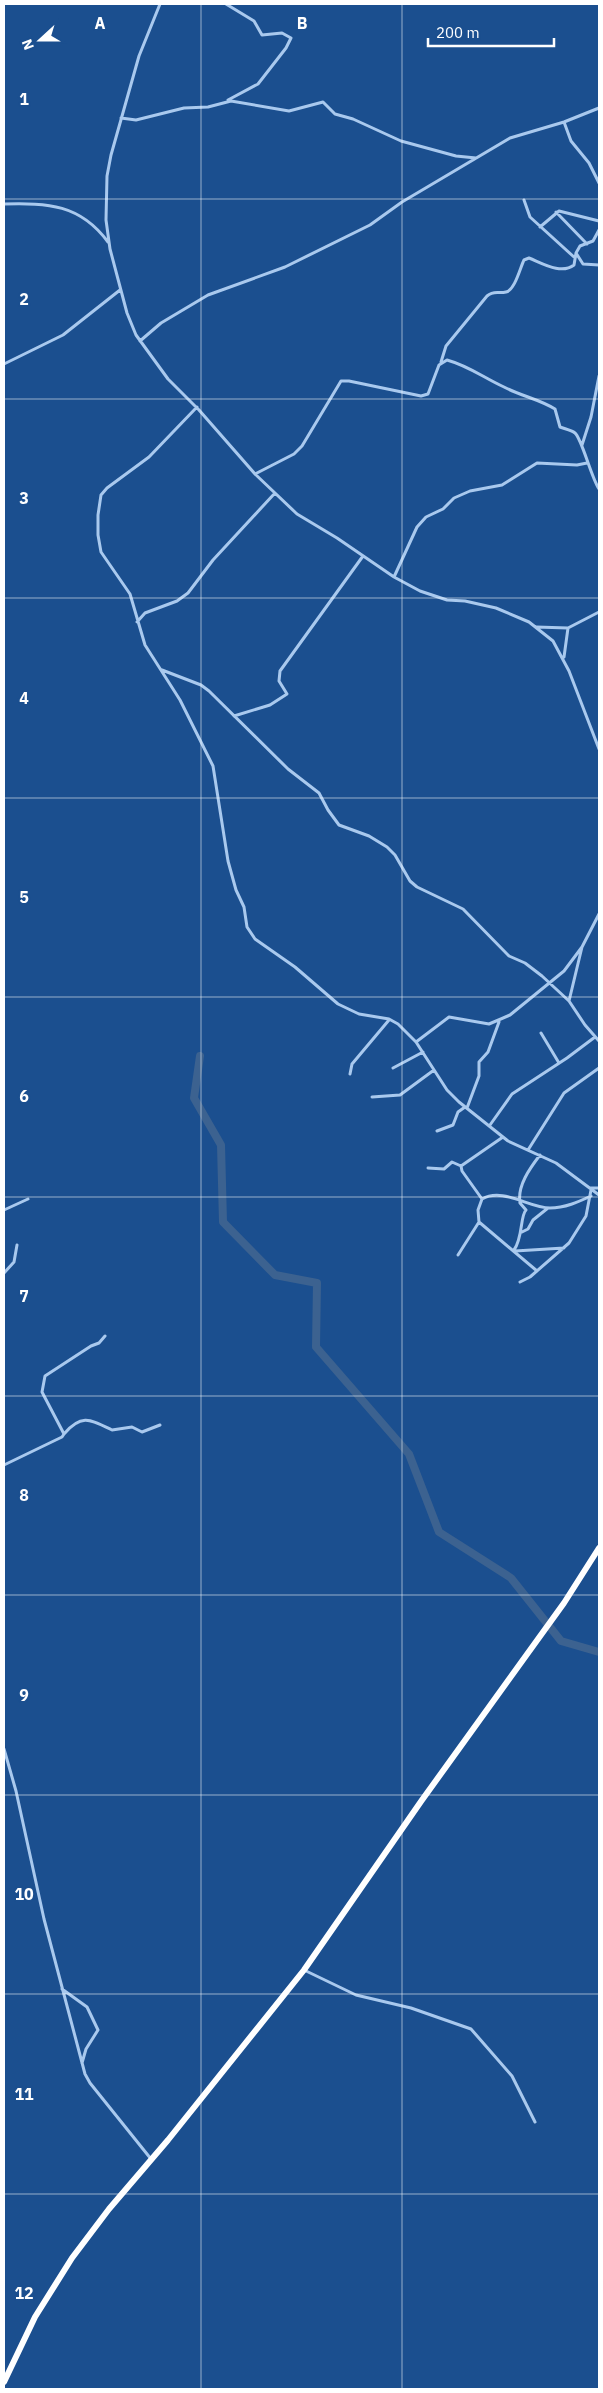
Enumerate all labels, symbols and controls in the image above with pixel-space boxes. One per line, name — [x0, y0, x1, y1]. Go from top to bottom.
text: A — [95, 13, 106, 33]
text: B — [297, 13, 308, 33]
north arrow — [15, 15, 65, 65]
scale bar — [428, 15, 554, 47]
text: 200 m — [436, 23, 480, 42]
text: N — [18, 37, 38, 53]
text: 1 — [19, 89, 29, 109]
text: 2 — [19, 289, 29, 309]
text: 3 — [19, 488, 29, 508]
text: 4 — [19, 688, 29, 708]
text: 5 — [19, 887, 29, 907]
text: 6 — [19, 1086, 29, 1106]
text: 7 — [19, 1286, 29, 1306]
text: 8 — [19, 1485, 29, 1505]
text: 9 — [19, 1685, 29, 1705]
text: 10 — [14, 1884, 34, 1904]
text: 11 — [14, 2084, 34, 2104]
text: 12 — [14, 2283, 34, 2303]

